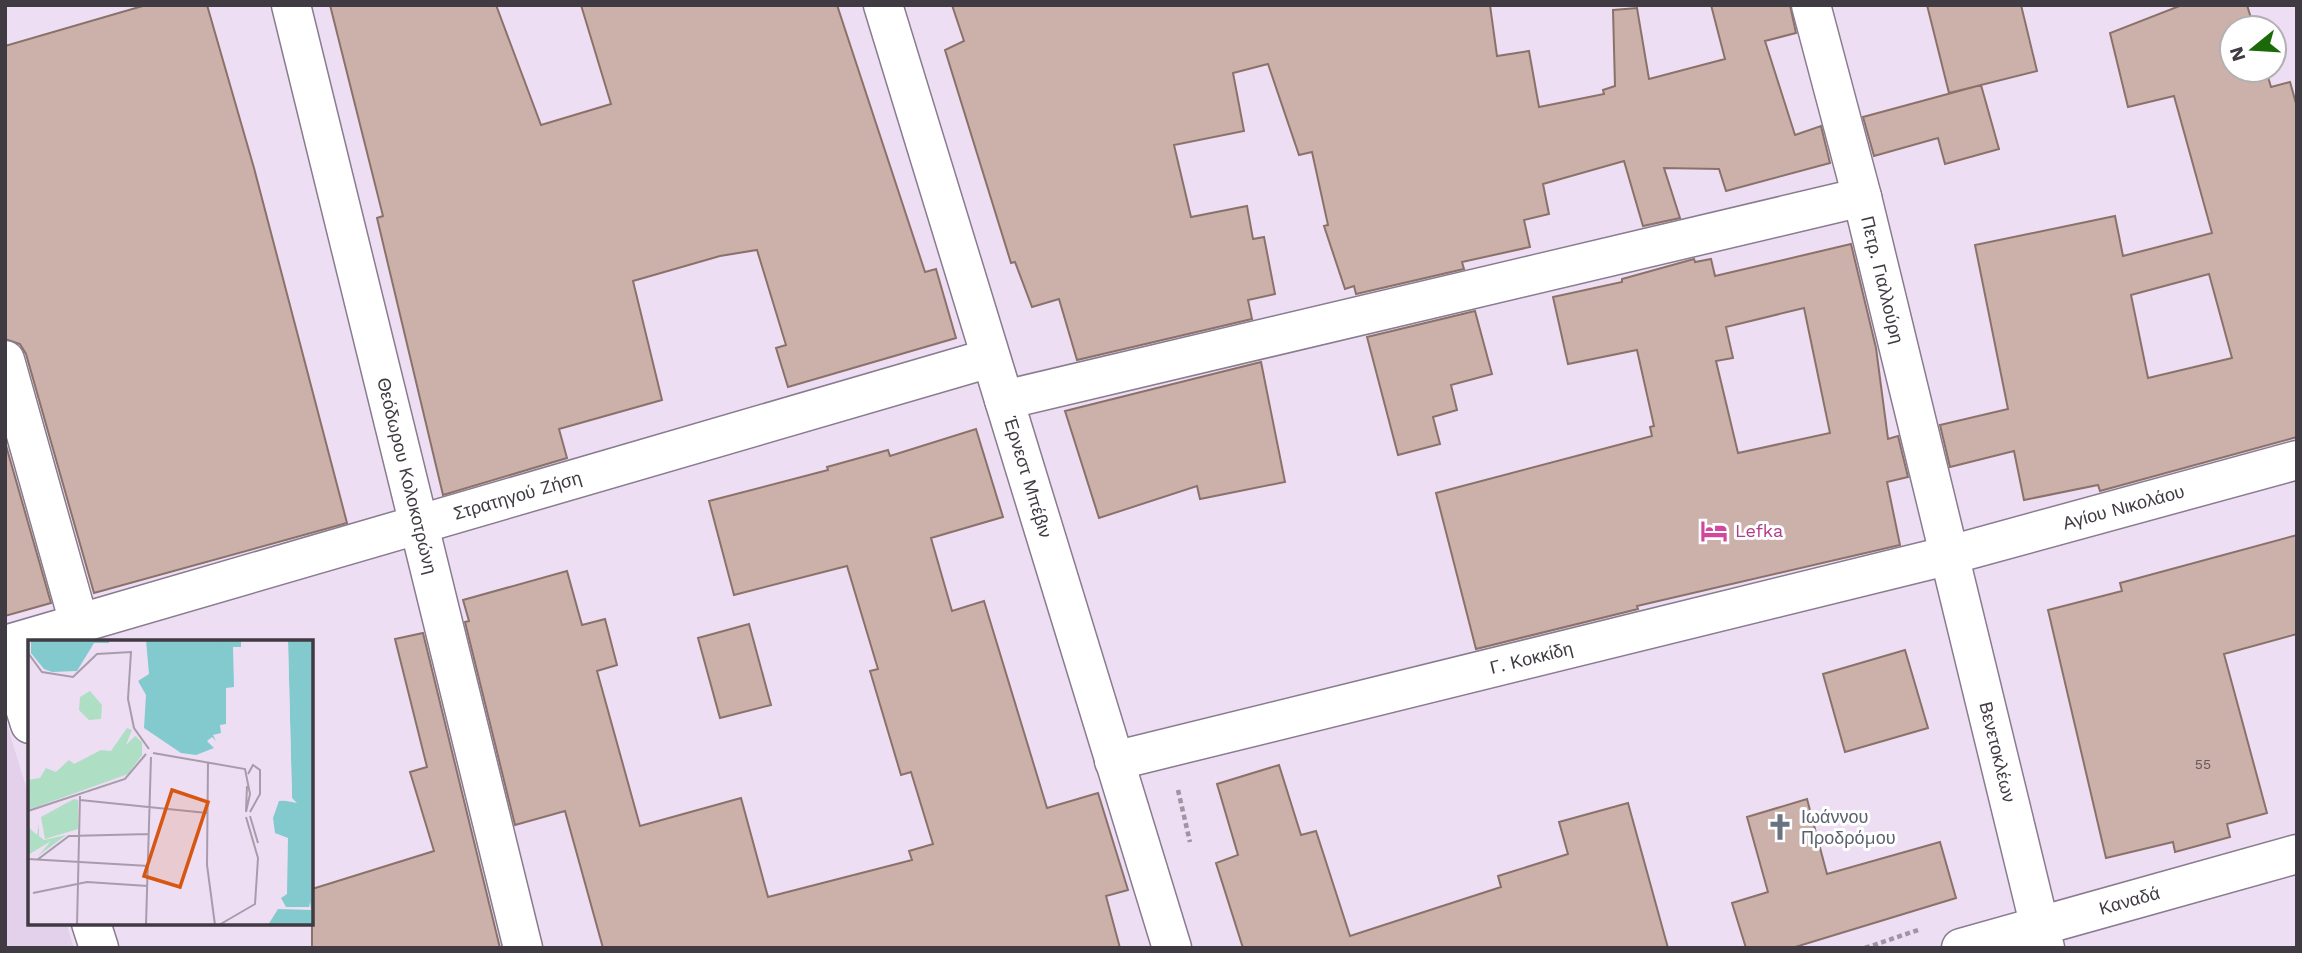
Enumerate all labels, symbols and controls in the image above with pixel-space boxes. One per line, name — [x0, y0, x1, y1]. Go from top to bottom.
north arrow — [2218, 14, 2288, 84]
text: N — [2224, 44, 2250, 64]
street label: Πετρ. Γιαλλούρη — [1857, 214, 1908, 346]
street label: Θεόδωρου Κολοκοτρώνη — [373, 375, 442, 576]
street label: Έρνεστ Μπέβιν — [1000, 413, 1057, 540]
street label: Στρατηγού Ζήση — [451, 467, 584, 524]
street label: Αγίου Νικολάου — [2060, 480, 2187, 534]
hotel icon: Lefka — [1699, 516, 1729, 546]
place label: Lefka — [1735, 520, 1783, 541]
street label: Γ. Κοκκίδη — [1488, 637, 1575, 678]
inset map — [28, 640, 313, 925]
street label: Βενετοκλέων — [1975, 699, 2020, 805]
house number: 55 — [2195, 756, 2211, 772]
place label: Ιωάννου Προδρόμου — [1801, 806, 1896, 848]
church icon: Ιωάννου Προδρόμου — [1765, 812, 1795, 842]
street label: Καναδά — [2097, 882, 2162, 919]

